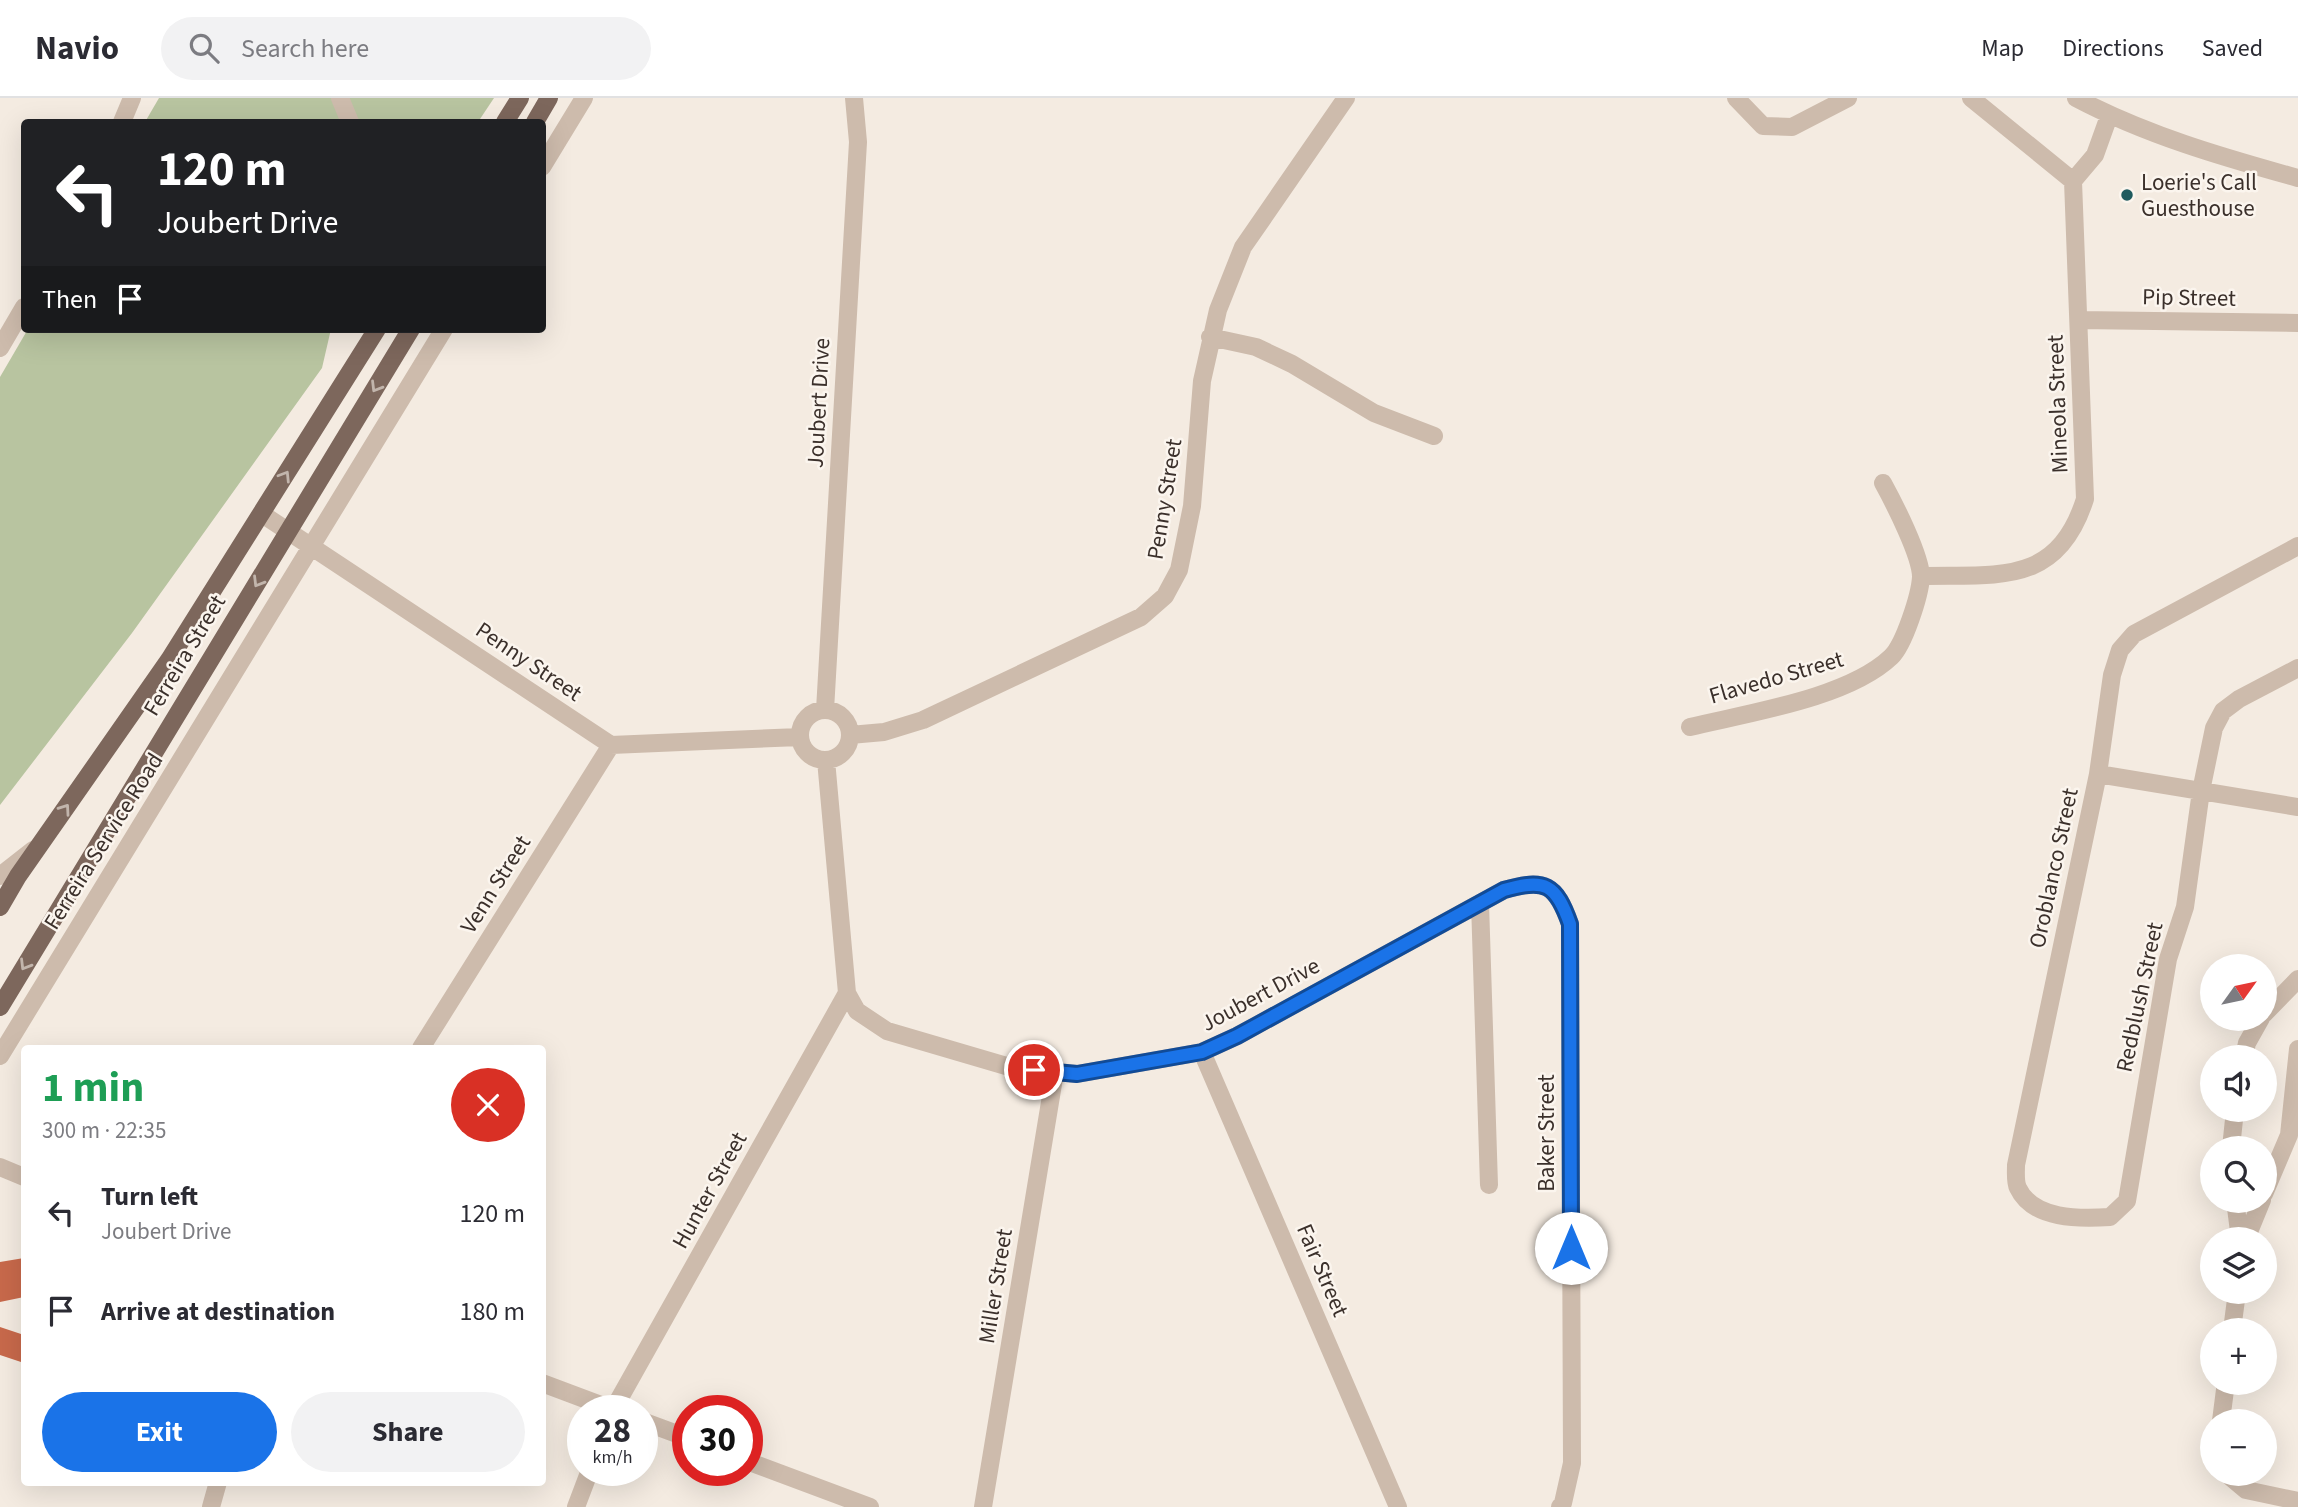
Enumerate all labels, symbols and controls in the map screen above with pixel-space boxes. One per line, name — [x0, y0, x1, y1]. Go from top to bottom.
search box — [161, 17, 651, 80]
text: Navio — [35, 25, 119, 72]
icon: search — [185, 29, 223, 67]
text: Search here — [241, 30, 369, 67]
text: Map — [1981, 31, 2024, 66]
text: Directions — [2062, 31, 2164, 66]
text: Saved — [2202, 31, 2263, 66]
text: 120 m — [157, 135, 286, 205]
icon: left — [42, 147, 133, 238]
place label: Loerie's Call Guesthouse — [2141, 166, 2257, 225]
marker: Loerie's Call Guesthouse — [2119, 187, 2135, 203]
text: Joubert Drive — [157, 200, 338, 246]
icon: arrive — [111, 280, 149, 318]
street label: Pip Street — [2142, 280, 2236, 315]
text: Then — [42, 281, 97, 318]
street label: Mineola Street — [2039, 334, 2076, 474]
street label: Joubert Drive — [799, 337, 838, 469]
one-way arrow — [371, 380, 384, 393]
street label: Penny Street — [1139, 436, 1190, 562]
one-way arrow — [277, 471, 290, 484]
one-way arrow — [253, 574, 266, 587]
street label: Ferreira Street — [135, 588, 234, 722]
street label: Penny Street — [469, 614, 589, 709]
street label: Flavedo Street — [1705, 642, 1847, 712]
street label: Ferreira Service Road — [36, 746, 171, 936]
street label: Oroblanco Street — [2020, 785, 2087, 951]
one-way arrow — [57, 804, 69, 817]
street label: Venn Street — [452, 829, 539, 940]
street label: Redblush Street — [2107, 919, 2172, 1075]
street label: Joubert Drive — [1195, 949, 1326, 1040]
north arrow — [2200, 954, 2277, 1031]
map controls — [2200, 954, 2277, 1486]
one-way arrow — [20, 957, 33, 970]
pin — [1004, 1040, 1064, 1100]
button: sound — [2200, 1045, 2277, 1122]
icon: arrive — [1015, 1051, 1053, 1089]
text: 1 min — [42, 1058, 144, 1118]
button: close — [451, 1068, 525, 1142]
street label: Baker Street — [1530, 1074, 1563, 1192]
text: 300 m · 22:35 — [42, 1114, 166, 1147]
street label: Hunter Street — [664, 1126, 755, 1255]
button: search — [2200, 1136, 2277, 1213]
text: Turn left — [101, 1178, 198, 1215]
icon: left — [42, 1194, 80, 1232]
text: 120 m — [459, 1195, 525, 1232]
position arrow — [1534, 1211, 1608, 1285]
text: Joubert Drive — [101, 1215, 231, 1248]
street label: Fair Street — [1288, 1219, 1357, 1322]
street label: Miller Street — [970, 1226, 1021, 1346]
button: layers — [2200, 1227, 2277, 1304]
icon: arrive — [42, 1292, 80, 1330]
text: Arrive at destination — [101, 1293, 335, 1330]
text: 180 m — [459, 1293, 525, 1330]
button: + — [2200, 1318, 2277, 1395]
button: Exit — [42, 1392, 277, 1472]
button: Share — [291, 1392, 525, 1472]
speed limit sign: 30 — [672, 1395, 763, 1486]
text: 28 — [594, 1406, 631, 1456]
button: − — [2200, 1409, 2277, 1486]
text: km/h — [593, 1445, 632, 1470]

